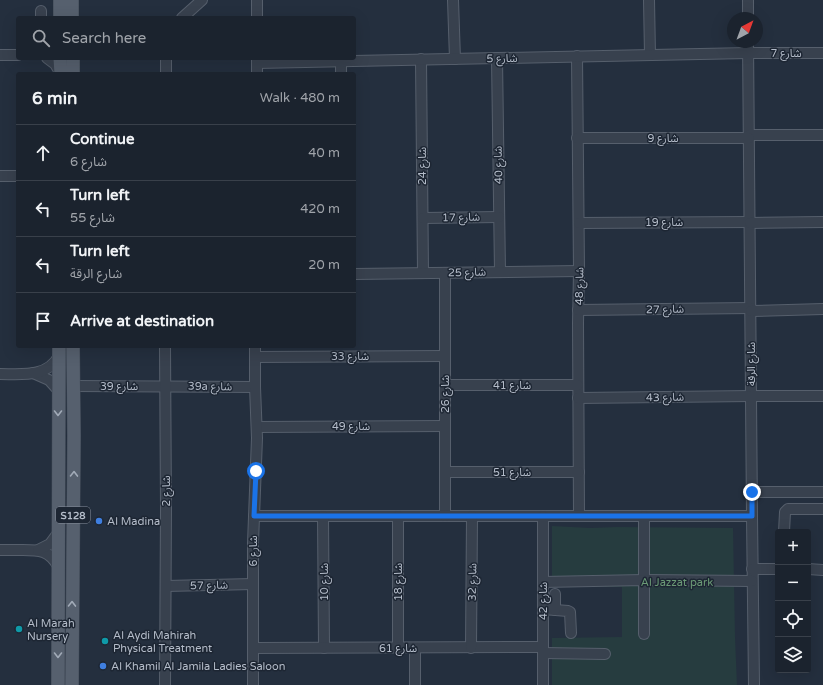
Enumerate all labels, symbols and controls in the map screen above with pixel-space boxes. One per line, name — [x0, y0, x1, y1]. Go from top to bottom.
north arrow — [727, 12, 763, 48]
search box — [16, 16, 356, 60]
icon: search — [30, 27, 52, 49]
text: Search here — [62, 29, 146, 47]
street label: شارع 7 — [770, 47, 802, 61]
street label: شارع 5 — [486, 52, 518, 66]
text: 6 min — [32, 88, 77, 109]
text: Walk · 480 m — [260, 90, 340, 106]
text: Continue — [70, 130, 134, 148]
street label: شارع 9 — [647, 132, 679, 146]
icon: ahead — [32, 142, 54, 164]
text: 40 m — [308, 145, 340, 161]
street label: شارع 40 — [492, 145, 506, 184]
street label: شارع 24 — [416, 147, 430, 185]
text: شارع 6 — [70, 154, 107, 170]
text: Turn left — [70, 186, 130, 204]
icon: left — [32, 198, 54, 220]
text: 420 m — [300, 201, 340, 217]
text: شارع 55 — [70, 210, 115, 226]
street label: شارع 17 — [442, 211, 481, 225]
street label: شارع 19 — [645, 216, 683, 230]
text: Turn left — [70, 242, 130, 260]
icon: left — [32, 254, 54, 276]
text: 20 m — [308, 257, 340, 273]
text: شارع الرقة — [70, 266, 122, 282]
street label: شارع 25 — [448, 266, 487, 280]
street label: شارع 48 — [573, 266, 587, 305]
street label: شارع 27 — [646, 303, 685, 317]
icon: arrive — [32, 310, 54, 332]
text: Arrive at destination — [70, 312, 214, 330]
street label: شارع الرقة — [745, 342, 759, 386]
street label: شارع 33 — [331, 350, 369, 364]
street label: شارع 26 — [439, 375, 453, 413]
street label: شارع 41 — [493, 379, 531, 393]
street label: شارع 39 — [100, 380, 138, 394]
street label: 39a شارع — [188, 380, 233, 394]
street label: شارع 43 — [646, 391, 685, 405]
one-way arrow — [54, 410, 62, 416]
street label: شارع 49 — [332, 420, 370, 434]
route start — [247, 462, 265, 480]
street label: شارع 51 — [493, 466, 531, 480]
one-way arrow — [70, 471, 78, 477]
street label: شارع 2 — [160, 475, 174, 507]
route end — [743, 483, 761, 501]
road number: S128 — [56, 507, 90, 523]
place label: Al Madina — [107, 515, 160, 528]
marker: Al Madina — [94, 516, 104, 526]
map controls — [775, 529, 811, 673]
button: + — [775, 529, 811, 565]
street label: شارع 6 — [247, 535, 261, 567]
street label: شارع 32 — [466, 562, 480, 601]
street label: شارع 10 — [318, 563, 332, 601]
street label: شارع 18 — [392, 563, 406, 601]
button: − — [775, 565, 811, 601]
park label: Al Jazzat park — [641, 576, 713, 589]
street label: شارع 57 — [190, 579, 229, 593]
street label: شارع 42 — [537, 582, 551, 620]
one-way arrow — [68, 601, 76, 607]
button: locate — [775, 601, 811, 637]
place label: Al Marah Nursery — [27, 617, 75, 643]
marker: Al Marah Nursery — [14, 624, 24, 634]
place label: Al Aydi Mahirah Physical Treatment — [113, 629, 212, 655]
marker: Al Aydi Mahirah Physical Treatment — [100, 636, 110, 646]
button: layers — [775, 637, 811, 673]
street label: شارع 61 — [379, 642, 417, 656]
one-way arrow — [54, 652, 62, 658]
place label: Al Khamil Al Jamila Ladies Saloon — [111, 660, 285, 673]
marker: Al Khamil Al Jamila Ladies Saloon — [98, 661, 108, 671]

